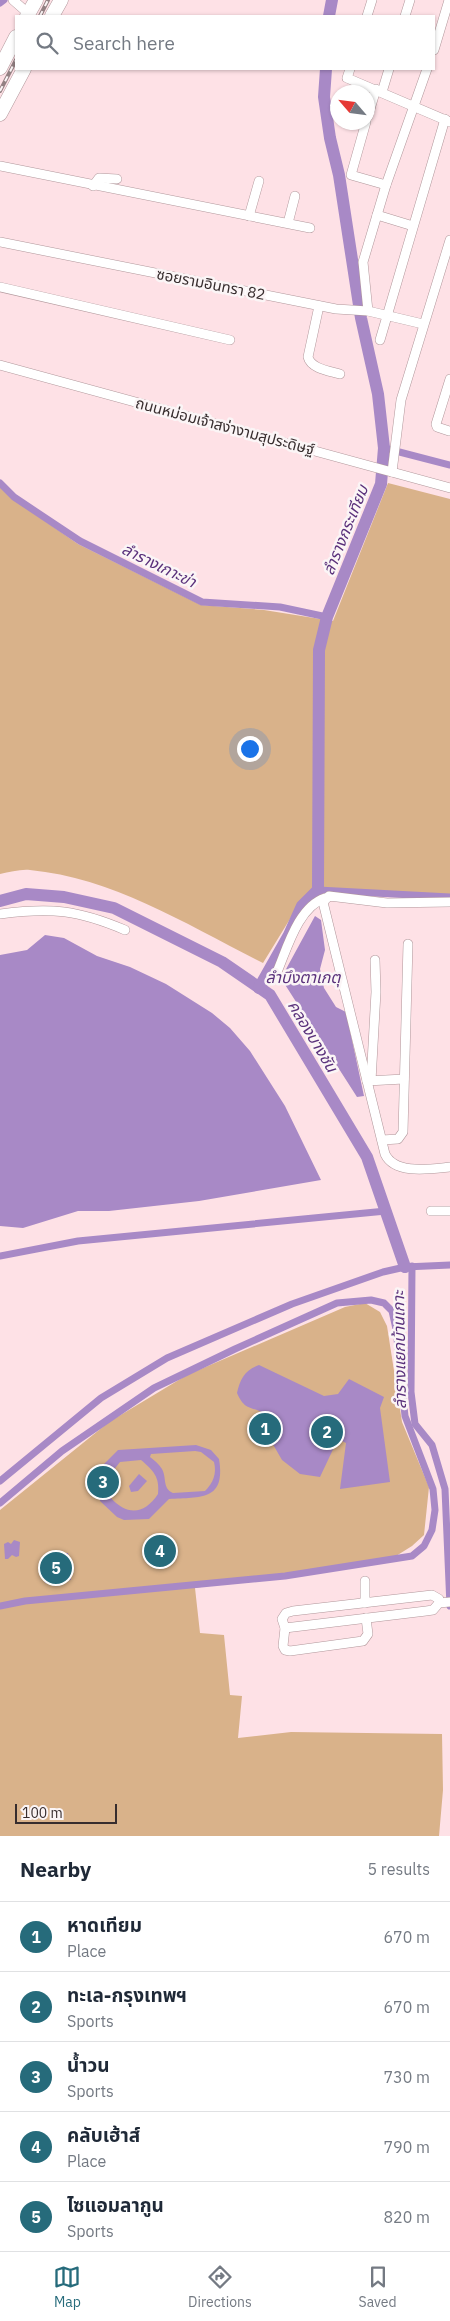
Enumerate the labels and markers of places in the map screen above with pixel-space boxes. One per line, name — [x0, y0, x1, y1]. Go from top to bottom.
pin: 1 — [249, 1410, 281, 1448]
pin: 2 — [311, 1413, 343, 1451]
pin: 3 — [87, 1463, 119, 1501]
pin: 4 — [144, 1532, 176, 1570]
pin: 5 — [40, 1549, 72, 1587]

